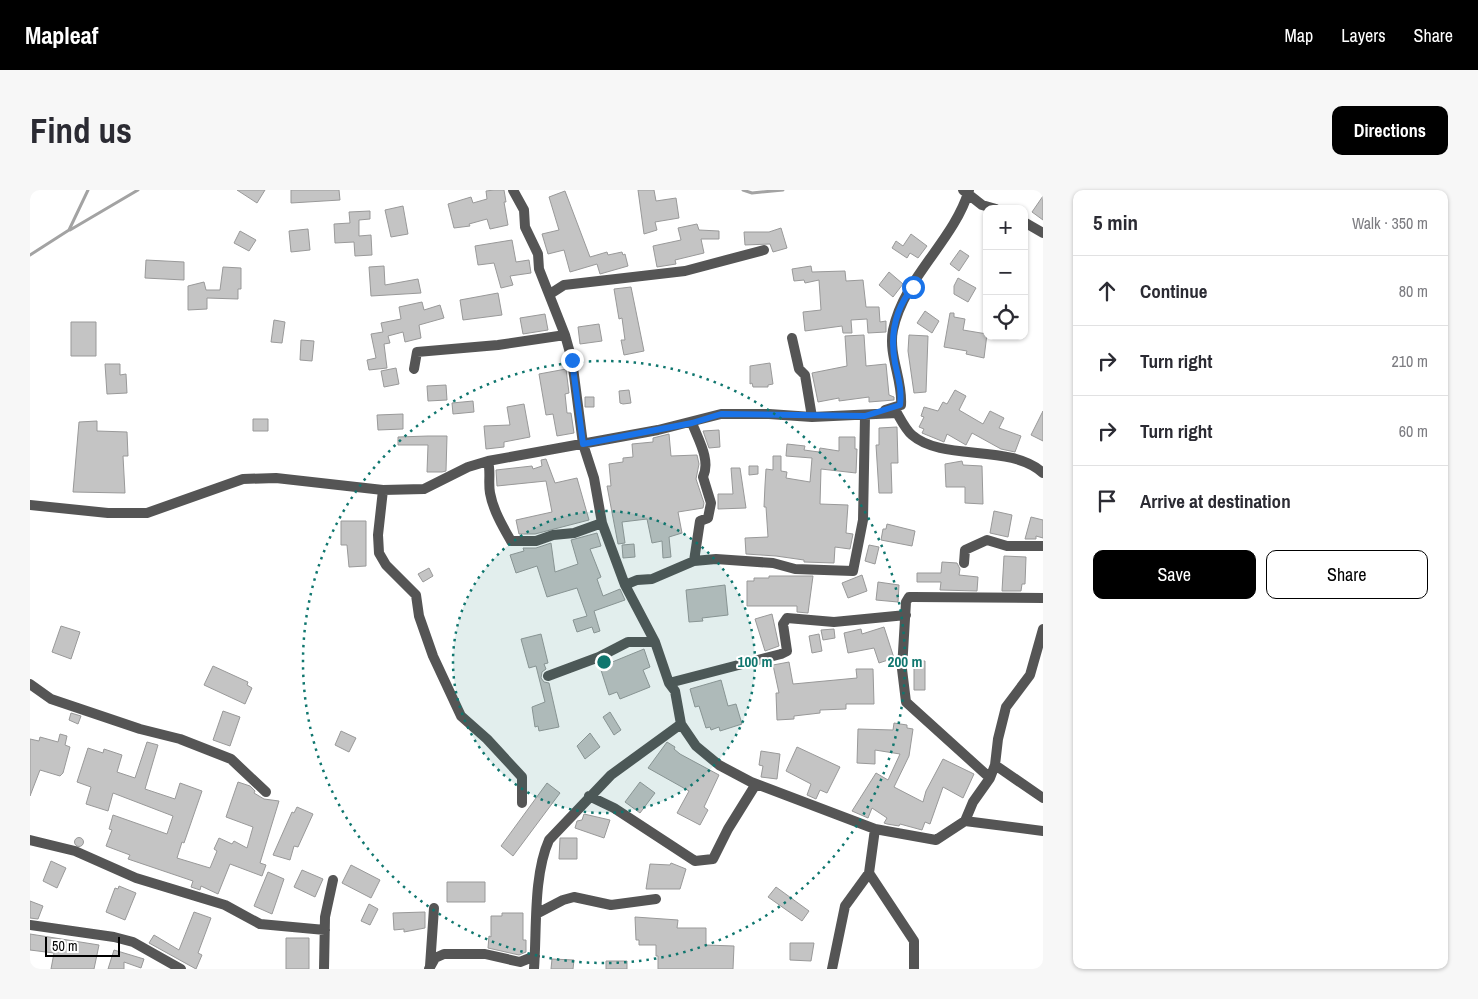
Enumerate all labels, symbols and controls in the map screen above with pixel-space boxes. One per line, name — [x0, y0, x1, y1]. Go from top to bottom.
text: Mapleaf — [25, 19, 98, 51]
text: Map — [1285, 23, 1313, 48]
text: Layers — [1341, 23, 1386, 48]
text: Share — [1414, 23, 1453, 48]
button: Directions — [1332, 106, 1448, 155]
text: Find us — [30, 107, 132, 154]
map controls — [983, 205, 1028, 340]
button: + — [983, 205, 1028, 250]
text: 5 min — [1093, 208, 1138, 237]
text: Walk · 350 m — [1352, 212, 1428, 234]
button: − — [983, 250, 1028, 295]
route start — [902, 276, 925, 299]
icon: ahead — [1093, 277, 1121, 305]
text: Continue — [1140, 278, 1208, 304]
text: 80 m — [1399, 280, 1428, 302]
button: locate — [983, 295, 1028, 340]
icon: right — [1093, 347, 1121, 375]
text: Turn right — [1140, 348, 1212, 374]
route end — [561, 349, 584, 372]
text: 210 m — [1392, 350, 1428, 372]
icon: right — [1093, 417, 1121, 445]
text: Turn right — [1140, 418, 1212, 444]
text: 60 m — [1399, 420, 1428, 442]
icon: arrive — [1093, 487, 1121, 515]
text: Arrive at destination — [1140, 488, 1291, 514]
button: Save — [1093, 550, 1256, 599]
button: Share — [1266, 550, 1428, 599]
text: 100 m — [738, 651, 772, 672]
text: 200 m — [888, 651, 922, 672]
centre of rings — [595, 653, 613, 671]
scale bar — [45, 934, 120, 957]
text: 50 m — [52, 937, 78, 955]

